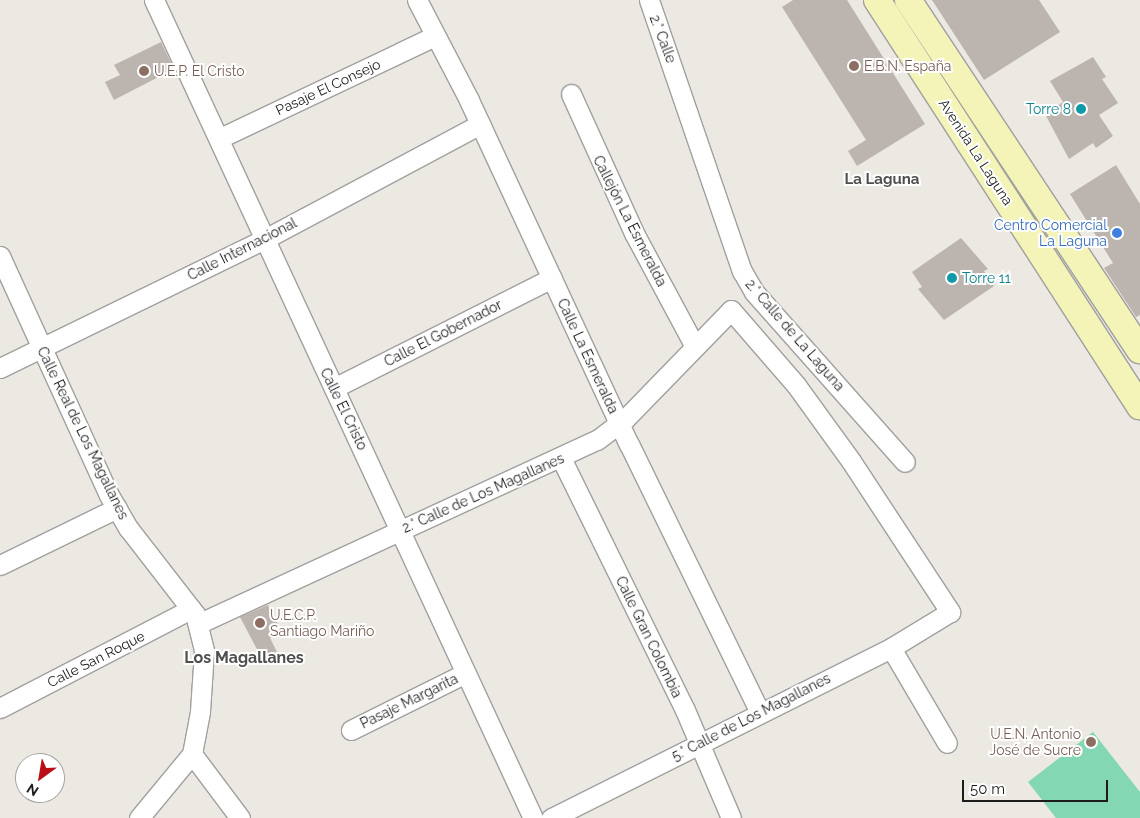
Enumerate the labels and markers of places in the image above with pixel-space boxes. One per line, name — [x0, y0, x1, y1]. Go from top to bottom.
place label: E.B.N. España — [864, 58, 951, 74]
marker: E.B.N. España — [848, 60, 860, 72]
place label: U.E.P. El Cristo — [154, 63, 245, 79]
marker: U.E.P. El Cristo — [138, 65, 150, 77]
place label: Torre 8 — [1026, 101, 1071, 117]
marker: Torre 8 — [1075, 103, 1087, 115]
place label: Centro Comercial La Laguna — [994, 217, 1107, 250]
marker: Centro Comercial La Laguna — [1111, 227, 1123, 239]
place label: Torre 11 — [962, 270, 1011, 286]
marker: Torre 11 — [946, 272, 958, 284]
place label: U.E.C.P. Santiago Mariño — [270, 607, 374, 640]
marker: U.E.C.P. Santiago Mariño — [254, 617, 266, 629]
place label: U.E.N. Antonio José de Sucre — [990, 726, 1081, 759]
marker: U.E.N. Antonio José de Sucre — [1085, 736, 1097, 748]

